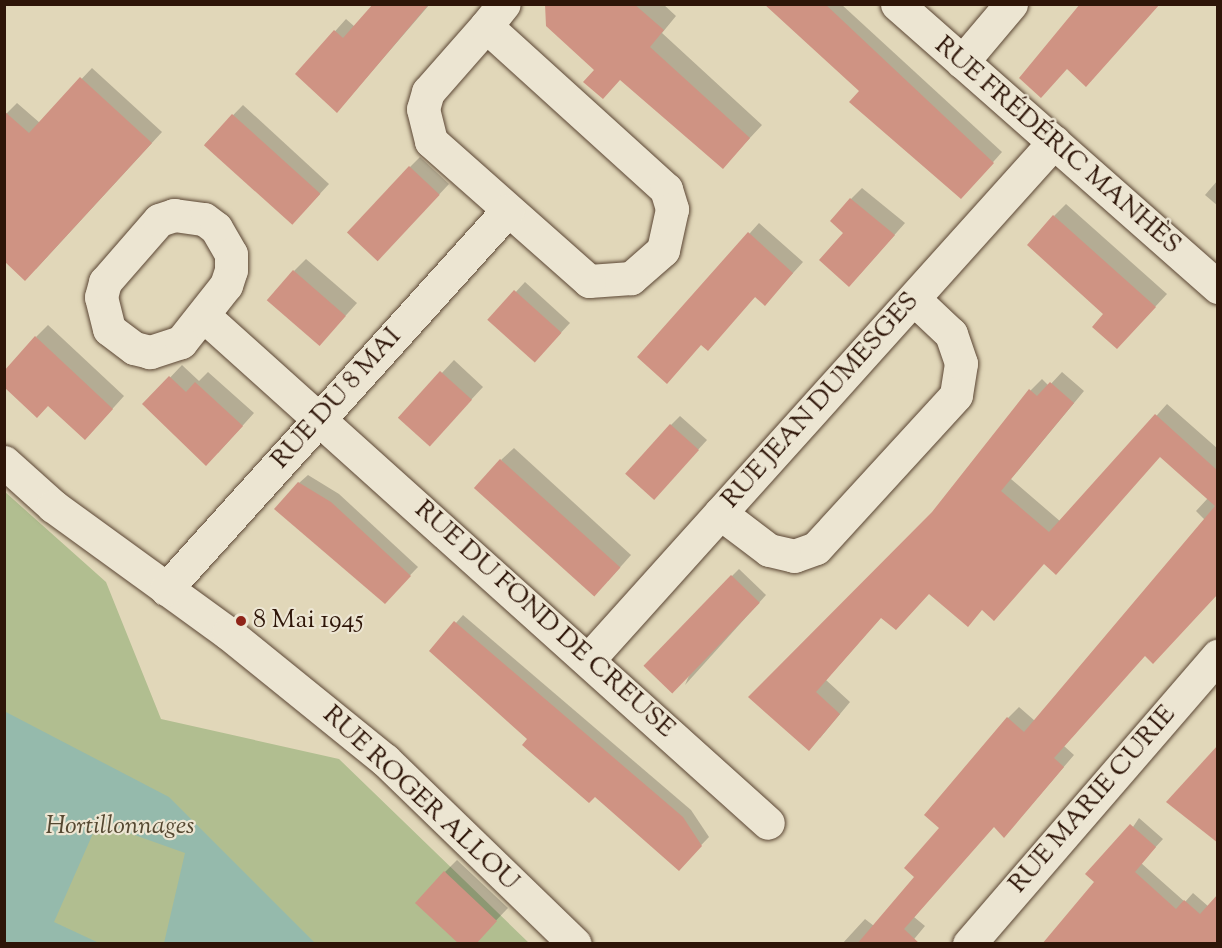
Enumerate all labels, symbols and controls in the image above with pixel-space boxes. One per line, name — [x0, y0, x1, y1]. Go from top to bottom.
street label: RUE FRÉDÉRIC MANHÈS — [928, 31, 1186, 261]
street label: RUE JEAN DUMESGES — [716, 287, 926, 515]
street label: RUE DU 8 MAI — [266, 322, 408, 476]
street label: RUE DU FOND DE CREUSE — [407, 495, 681, 745]
place label: 8 Mai 1945 — [253, 605, 364, 637]
marker: 8 Mai 1945 — [234, 614, 248, 628]
street label: RUE ROGER ALLOU — [315, 700, 525, 898]
street label: RUE MARIE CURIE — [1003, 700, 1183, 900]
park label: Hortillonnages — [45, 811, 195, 843]

